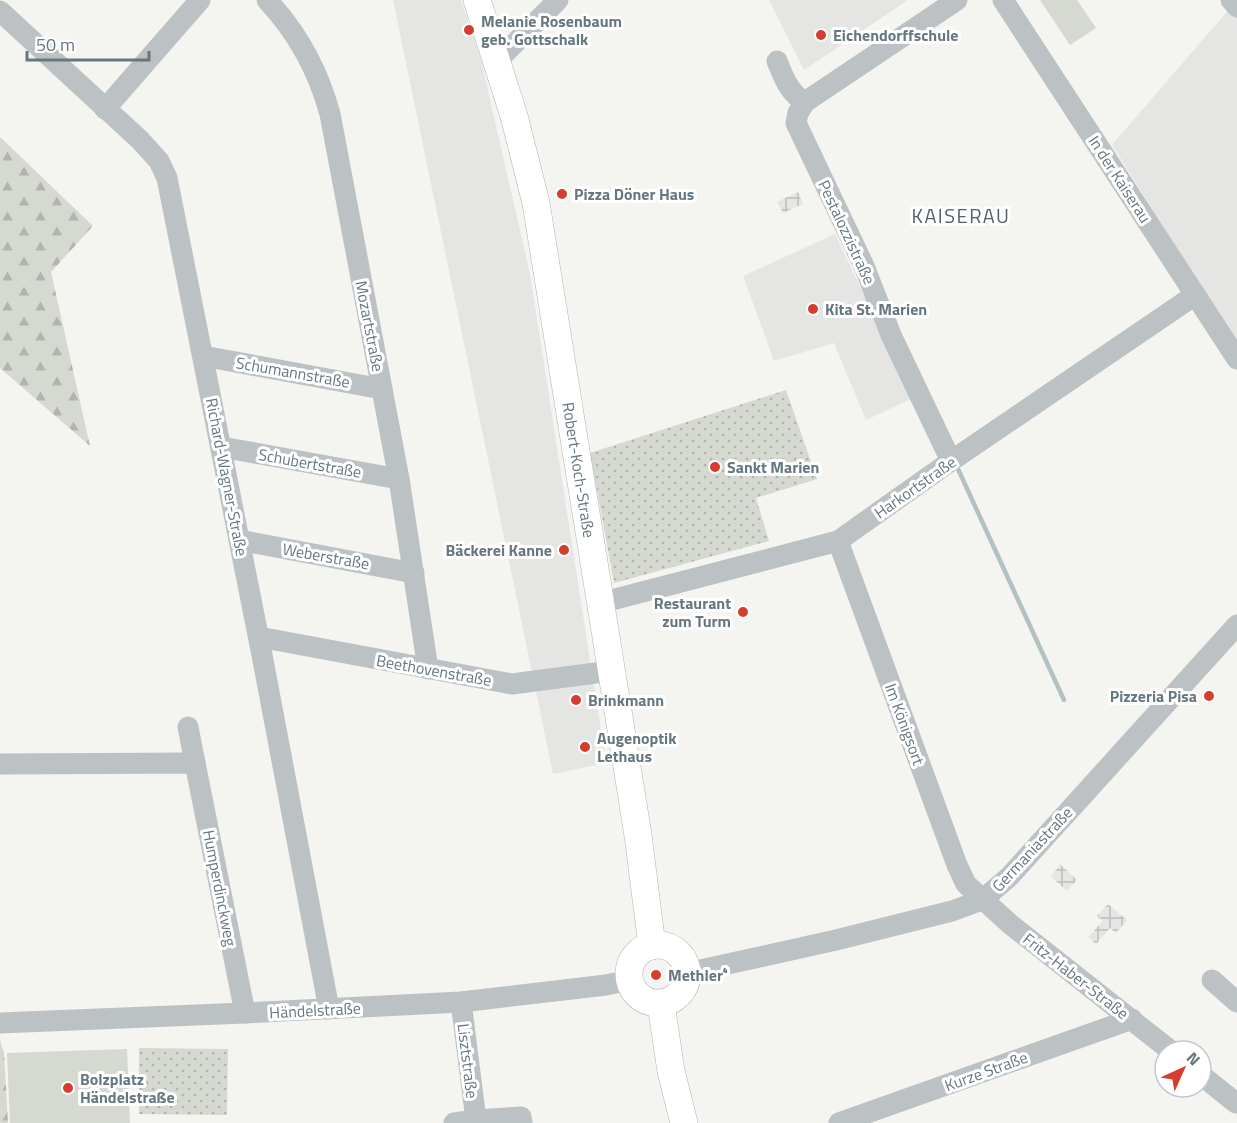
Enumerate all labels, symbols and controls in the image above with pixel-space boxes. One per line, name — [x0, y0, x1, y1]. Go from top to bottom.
place label: Melanie Rosenbaum geb. Gottschalk — [481, 9, 622, 51]
marker: Melanie Rosenbaum geb. Gottschalk — [462, 23, 476, 37]
place label: Eichendorffschule — [833, 23, 959, 47]
scale bar — [27, 24, 148, 62]
marker: Eichendorffschule — [814, 28, 828, 42]
text: 50 m — [36, 31, 75, 58]
street label: In der Kaiserau — [1083, 131, 1157, 227]
street label: Pestalozzistraße — [812, 176, 882, 288]
place label: Pizza Döner Haus — [574, 182, 694, 206]
marker: Pizza Döner Haus — [555, 187, 569, 201]
district label: KAISERAU — [912, 200, 1010, 231]
street label: Mozartstraße — [349, 279, 391, 373]
place label: Kita St. Marien — [825, 297, 927, 321]
marker: Kita St. Marien — [806, 302, 820, 316]
street label: Schumannstraße — [234, 350, 352, 394]
street label: Richard-Wagner-Straße — [200, 396, 254, 558]
street label: Robert-Koch-Straße — [556, 401, 602, 539]
street label: Schubertstraße — [257, 442, 363, 484]
street label: Harkortstraße — [869, 450, 961, 524]
place label: Sankt Marien — [727, 455, 819, 479]
marker: Sankt Marien — [708, 460, 722, 474]
street label: Weberstraße — [281, 537, 371, 575]
place label: Bäckerei Kanne — [445, 538, 552, 562]
marker: Bäckerei Kanne — [557, 543, 571, 557]
place label: Restaurant zum Turm — [654, 591, 731, 633]
marker: Restaurant zum Turm — [736, 605, 750, 619]
street label: Beethovenstraße — [375, 648, 493, 692]
street label: Im Königsort — [879, 680, 931, 769]
place label: Pizzeria Pisa — [1110, 684, 1197, 708]
place label: Brinkmann — [588, 688, 664, 712]
marker: Pizzeria Pisa — [1202, 689, 1216, 703]
marker: Brinkmann — [569, 693, 583, 707]
place label: Augenoptik Lethaus — [597, 726, 677, 768]
marker: Augenoptik Lethaus — [578, 740, 592, 754]
street label: Germaniastraße — [986, 801, 1078, 897]
street label: Humperdinckweg — [197, 828, 243, 948]
street label: Fritz-Haber-Straße — [1018, 927, 1134, 1025]
place label: Methler⁴ — [668, 963, 728, 987]
marker: Methler⁴ — [649, 968, 663, 982]
street label: Händelstraße — [269, 996, 361, 1024]
street label: Lisztstraße — [451, 1022, 485, 1100]
north arrow — [1153, 1039, 1213, 1099]
street label: Kurze Straße — [941, 1045, 1031, 1097]
text: N — [1181, 1046, 1206, 1071]
place label: Bolzplatz Händelstraße — [80, 1067, 175, 1109]
marker: Bolzplatz Händelstraße — [61, 1081, 75, 1095]

